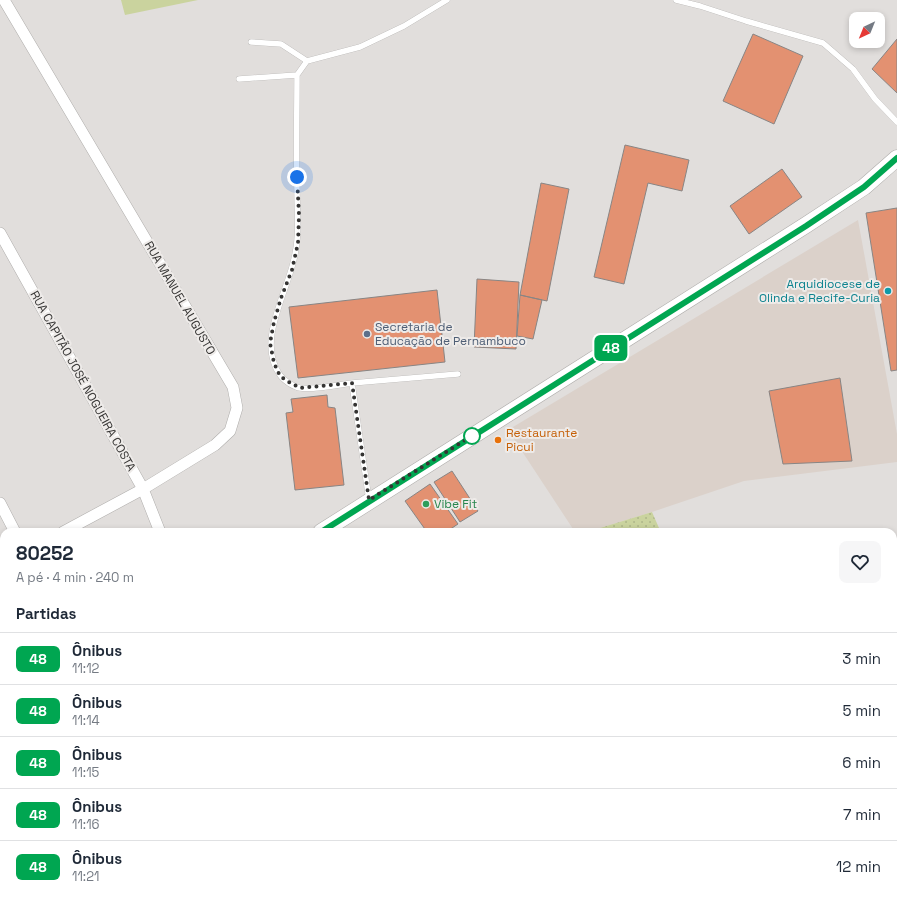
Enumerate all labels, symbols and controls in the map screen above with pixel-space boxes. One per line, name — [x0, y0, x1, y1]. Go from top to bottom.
north arrow — [849, 12, 885, 48]
map controls — [849, 12, 885, 48]
your location — [287, 167, 307, 187]
street label: RUA MANUEL AUGUSTO — [141, 238, 219, 358]
place label: Arquidiocese de Olinda e Recife-Curia — [759, 276, 880, 306]
marker: Arquidiocese de Olinda e Recife-Curia — [883, 286, 893, 296]
street label: RUA CAPITÃO JOSÉ NOGUEIRA COSTA — [27, 288, 140, 475]
place label: Secretaria de Educação de Pernambuco — [375, 319, 526, 349]
marker: Secretaria de Educação de Pernambuco — [362, 329, 372, 339]
line badge: 48 — [593, 335, 629, 361]
text: 48 — [602, 339, 620, 357]
place label: Restaurante Picui — [506, 425, 577, 455]
unlabelled marker — [463, 427, 481, 445]
marker: Restaurante Picui — [493, 435, 503, 445]
place label: Vibe Fit — [434, 496, 477, 512]
marker: Vibe Fit — [421, 499, 431, 509]
text: 80252 — [16, 541, 74, 566]
button: heart — [839, 541, 881, 583]
text: A pé · 4 min · 240 m — [16, 569, 134, 586]
text: Partidas — [16, 604, 76, 623]
text: Ônibus — [72, 641, 122, 660]
text: 3 min — [842, 649, 881, 668]
text: 48 — [29, 650, 47, 668]
text: 11:12 — [72, 660, 99, 677]
text: Ônibus — [72, 693, 122, 712]
text: 5 min — [842, 701, 881, 720]
text: 48 — [29, 702, 47, 720]
text: 11:14 — [72, 712, 100, 729]
text: Ônibus — [72, 745, 122, 764]
text: 6 min — [842, 753, 881, 772]
text: 48 — [29, 754, 47, 772]
text: 11:15 — [72, 764, 99, 781]
text: Ônibus — [72, 797, 122, 816]
text: 7 min — [843, 805, 881, 824]
text: 48 — [29, 806, 47, 824]
text: 11:16 — [72, 816, 100, 833]
text: Ônibus — [72, 849, 122, 868]
text: 12 min — [836, 857, 881, 876]
text: 48 — [29, 858, 47, 876]
text: 11:21 — [72, 868, 99, 885]

